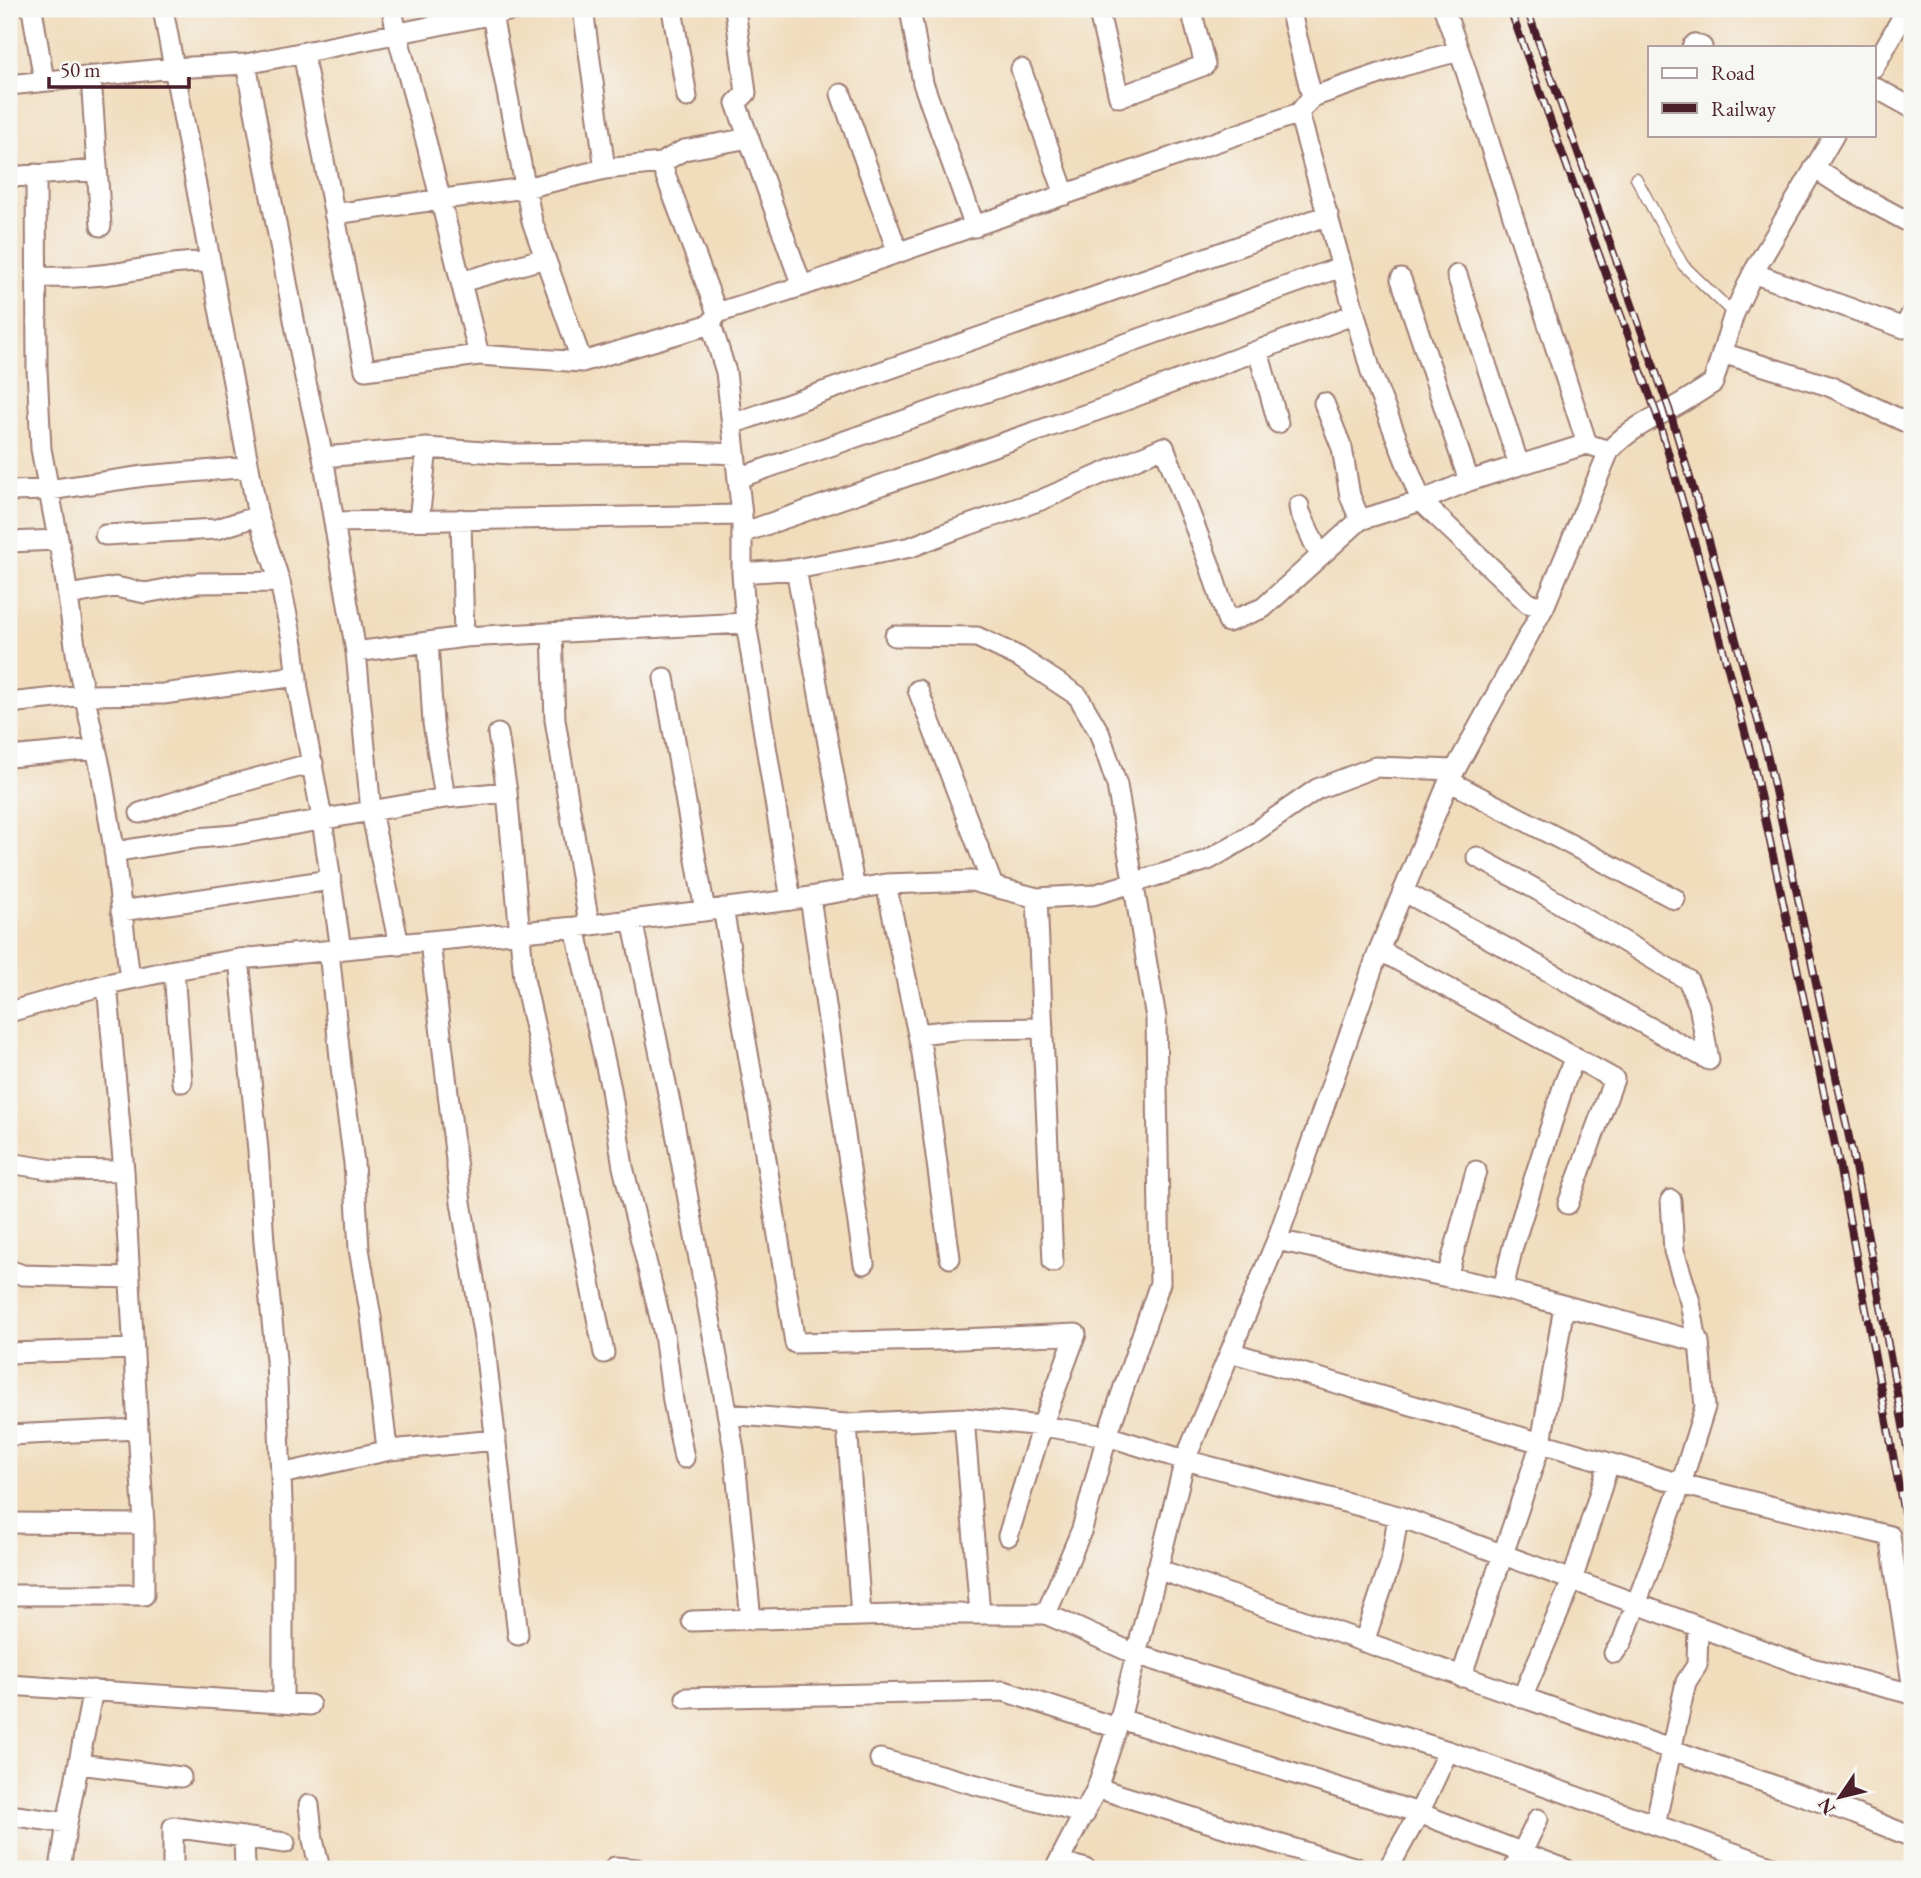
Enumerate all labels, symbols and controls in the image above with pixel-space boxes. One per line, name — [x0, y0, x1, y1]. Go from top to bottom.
scale bar — [49, 46, 189, 90]
legend — [1648, 46, 1876, 136]
text: 50 m — [60, 56, 101, 83]
text: Road — [1711, 59, 1755, 86]
text: Railway — [1711, 95, 1777, 122]
north arrow — [1806, 1762, 1876, 1832]
text: N — [1811, 1792, 1841, 1820]

